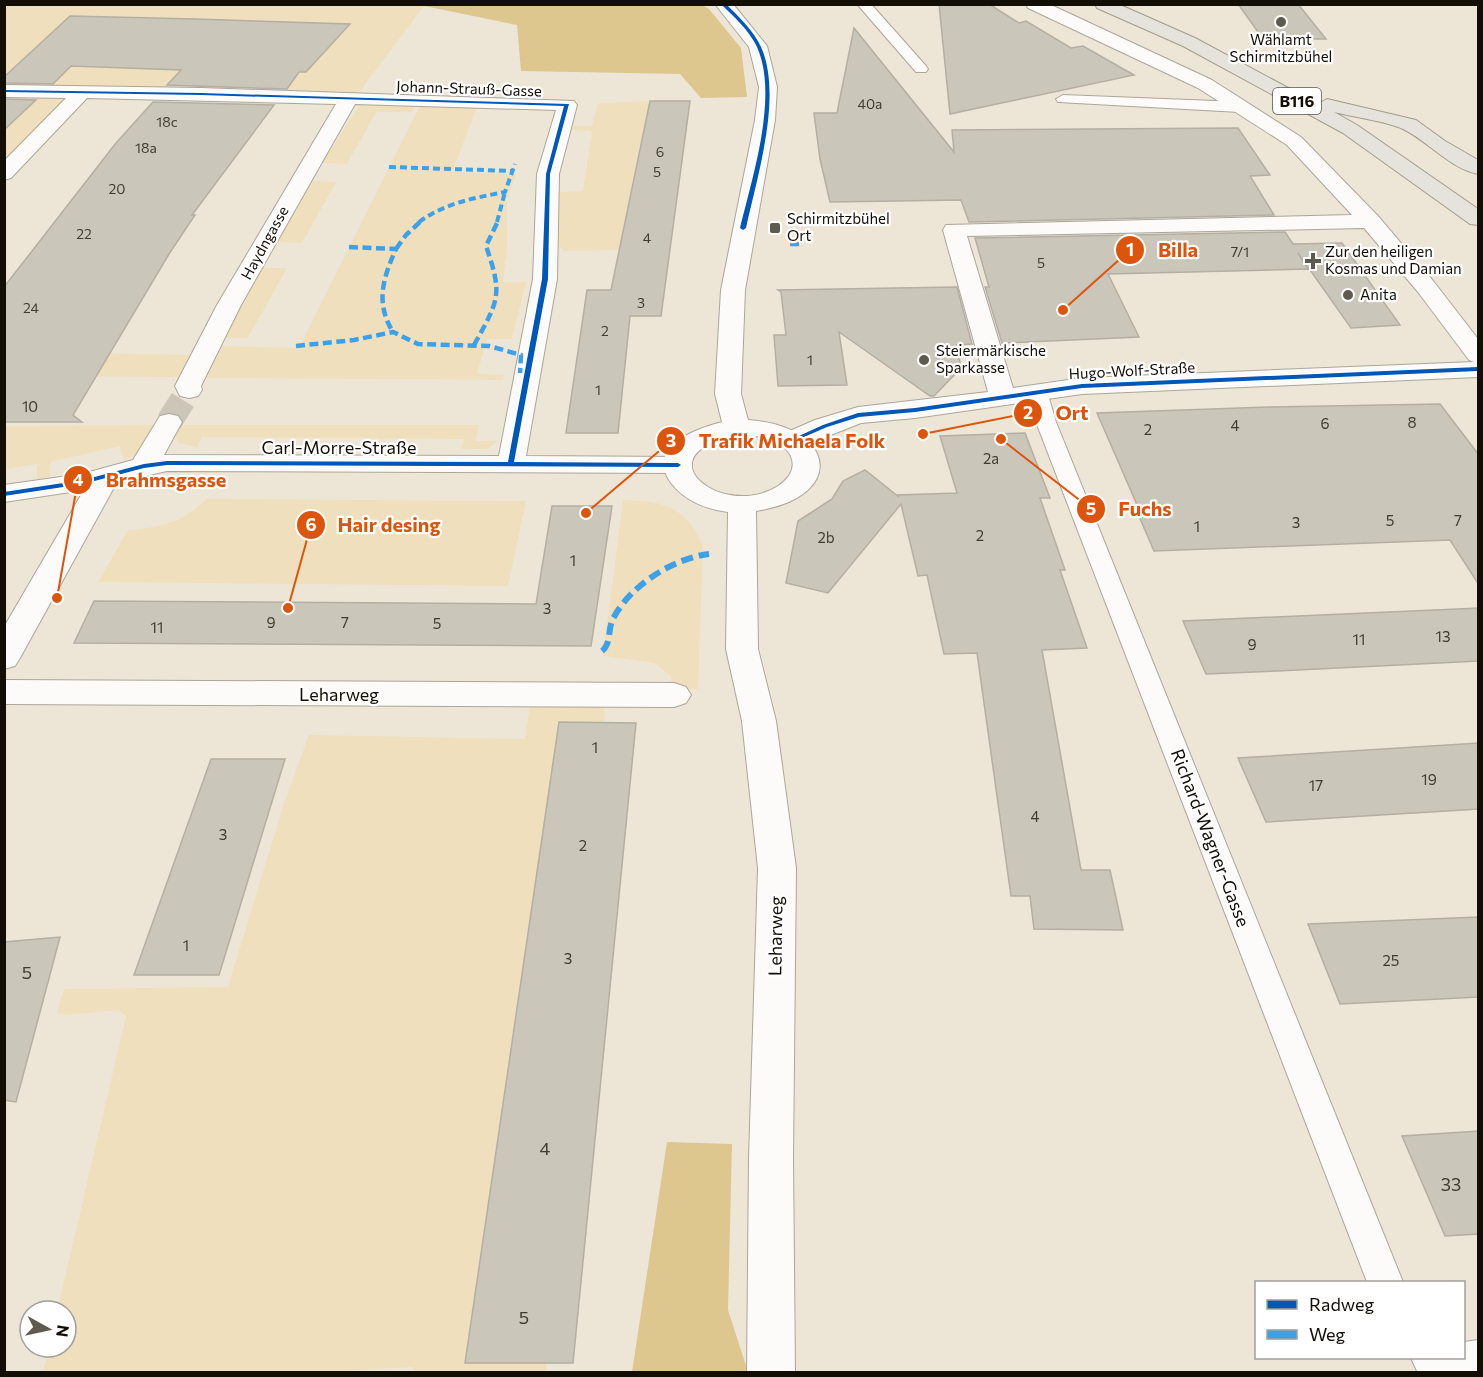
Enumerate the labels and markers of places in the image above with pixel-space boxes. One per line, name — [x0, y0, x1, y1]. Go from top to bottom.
marker: Wählamt Schirmitzbühel — [1274, 15, 1288, 29]
place label: Wählamt Schirmitzbühel — [1230, 30, 1332, 65]
place label: Schirmitzbühel Ort — [787, 209, 890, 244]
marker: Schirmitzbühel Ort — [768, 221, 782, 235]
callout: Billa — [1115, 231, 1210, 269]
place label: Zur den heiligen Kosmas und Damian — [1325, 242, 1462, 277]
marker: Zur den heiligen Kosmas und Damian — [1306, 254, 1320, 268]
place label: Anita — [1360, 285, 1397, 303]
marker: Anita — [1341, 288, 1355, 302]
place label: Steiermärkische Sparkasse — [936, 341, 1046, 376]
marker: Steiermärkische Sparkasse — [917, 353, 931, 367]
callout: Ort — [1013, 394, 1100, 432]
callout: Trafik Michaela Folk — [656, 422, 897, 460]
callout: Brahmsgasse — [63, 461, 238, 499]
callout: Fuchs — [1076, 490, 1183, 528]
callout: Hair desing — [296, 506, 453, 544]

